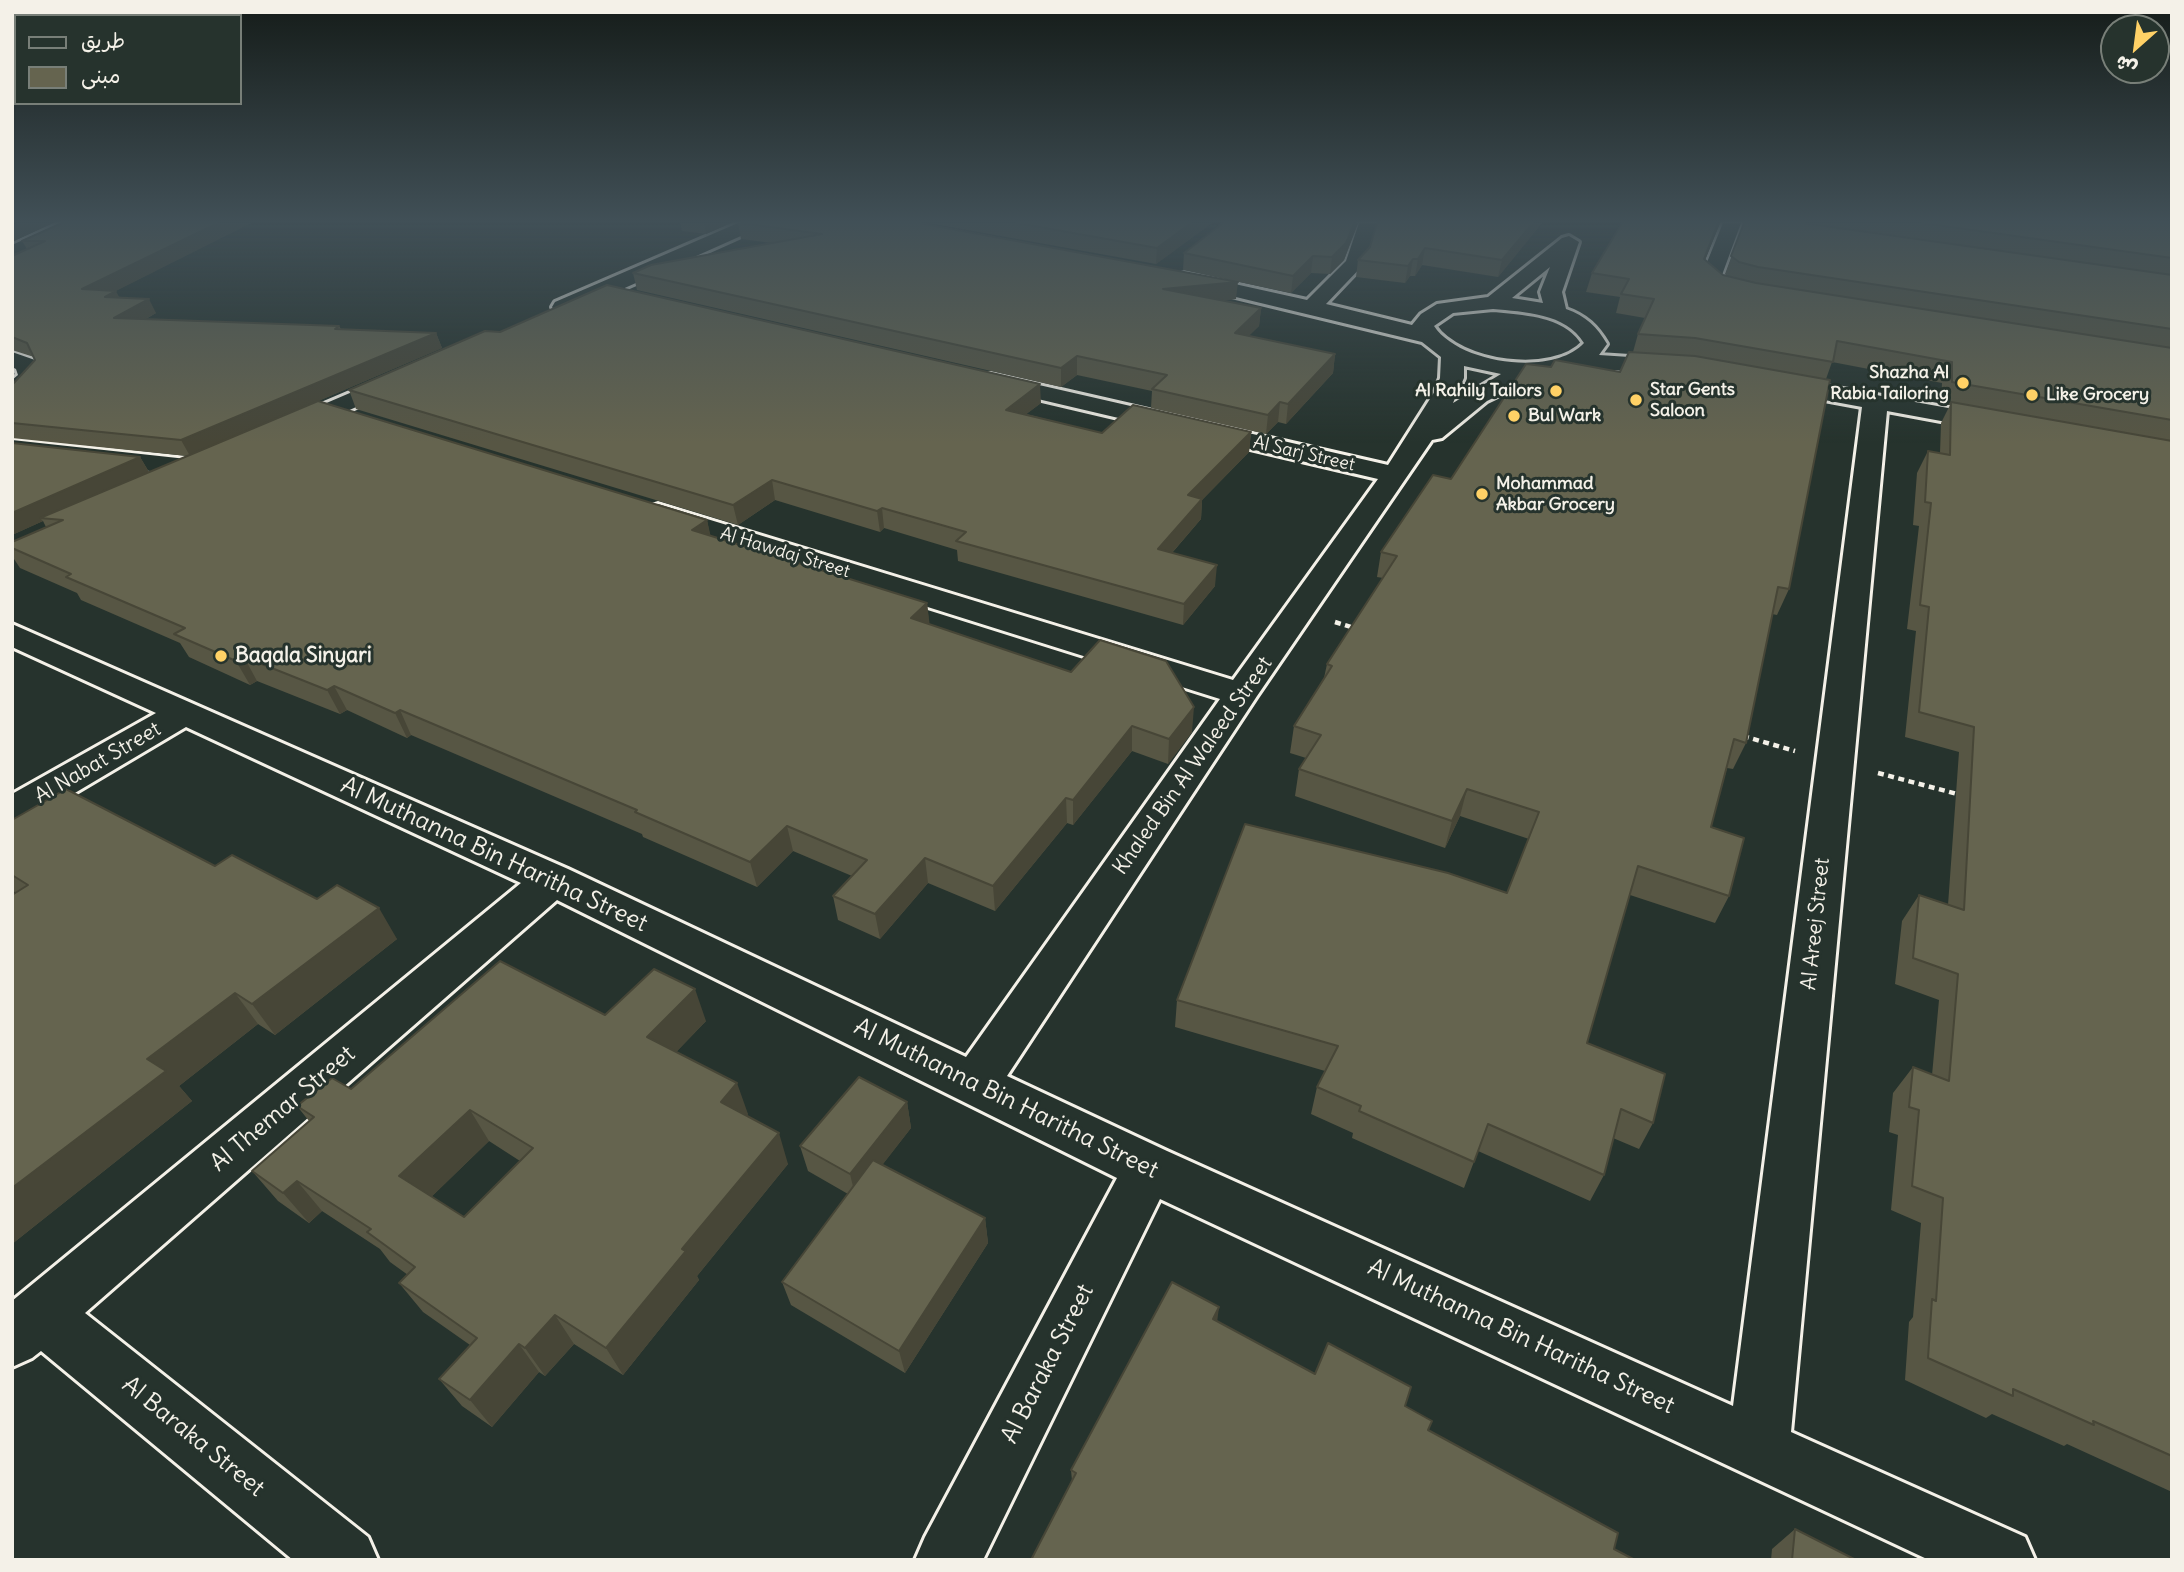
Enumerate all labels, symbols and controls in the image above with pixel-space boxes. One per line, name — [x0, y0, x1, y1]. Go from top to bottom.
legend — [14, 14, 242, 105]
north arrow — [2100, 14, 2170, 84]
text: طريق — [81, 27, 125, 54]
text: ش — [2111, 50, 2141, 81]
text: مبنى — [81, 62, 120, 89]
place label: Shazha Al Rabia Tailoring — [1830, 362, 1949, 404]
marker: Shazha Al Rabia Tailoring — [1955, 375, 1971, 391]
place label: Star Gents Saloon — [1650, 379, 1735, 422]
place label: Al Rahily Tailors — [1415, 380, 1542, 402]
marker: Al Rahily Tailors — [1548, 383, 1564, 399]
place label: Like Grocery — [2046, 384, 2149, 406]
marker: Like Grocery — [2024, 387, 2040, 403]
marker: Star Gents Saloon — [1628, 392, 1644, 408]
place label: Bul Wark — [1528, 405, 1601, 427]
marker: Bul Wark — [1506, 408, 1522, 424]
street label: Al Sarj Street — [1251, 432, 1357, 476]
place label: Mohammad Akbar Grocery — [1496, 473, 1615, 516]
marker: Mohammad Akbar Grocery — [1474, 486, 1490, 502]
street label: Al Hawdaj Street — [718, 523, 852, 583]
place label: Baqala Sinyari — [235, 643, 372, 669]
marker: Baqala Sinyari — [213, 648, 229, 664]
street label: Khaled Bin Al Waleed Street — [1108, 652, 1278, 880]
street label: Al Nabat Street — [31, 717, 165, 809]
street label: Al Muthanna Bin Haritha Street — [336, 771, 652, 939]
street label: Al Areej Street — [1797, 857, 1835, 991]
street label: Al Muthanna Bin Haritha Street — [849, 1013, 1163, 1185]
street label: Al Themar Street — [205, 1040, 361, 1178]
street label: Al Muthanna Bin Haritha Street — [1363, 1253, 1679, 1421]
street label: Al Baraka Street — [996, 1280, 1100, 1448]
street label: Al Baraka Street — [116, 1371, 270, 1503]

